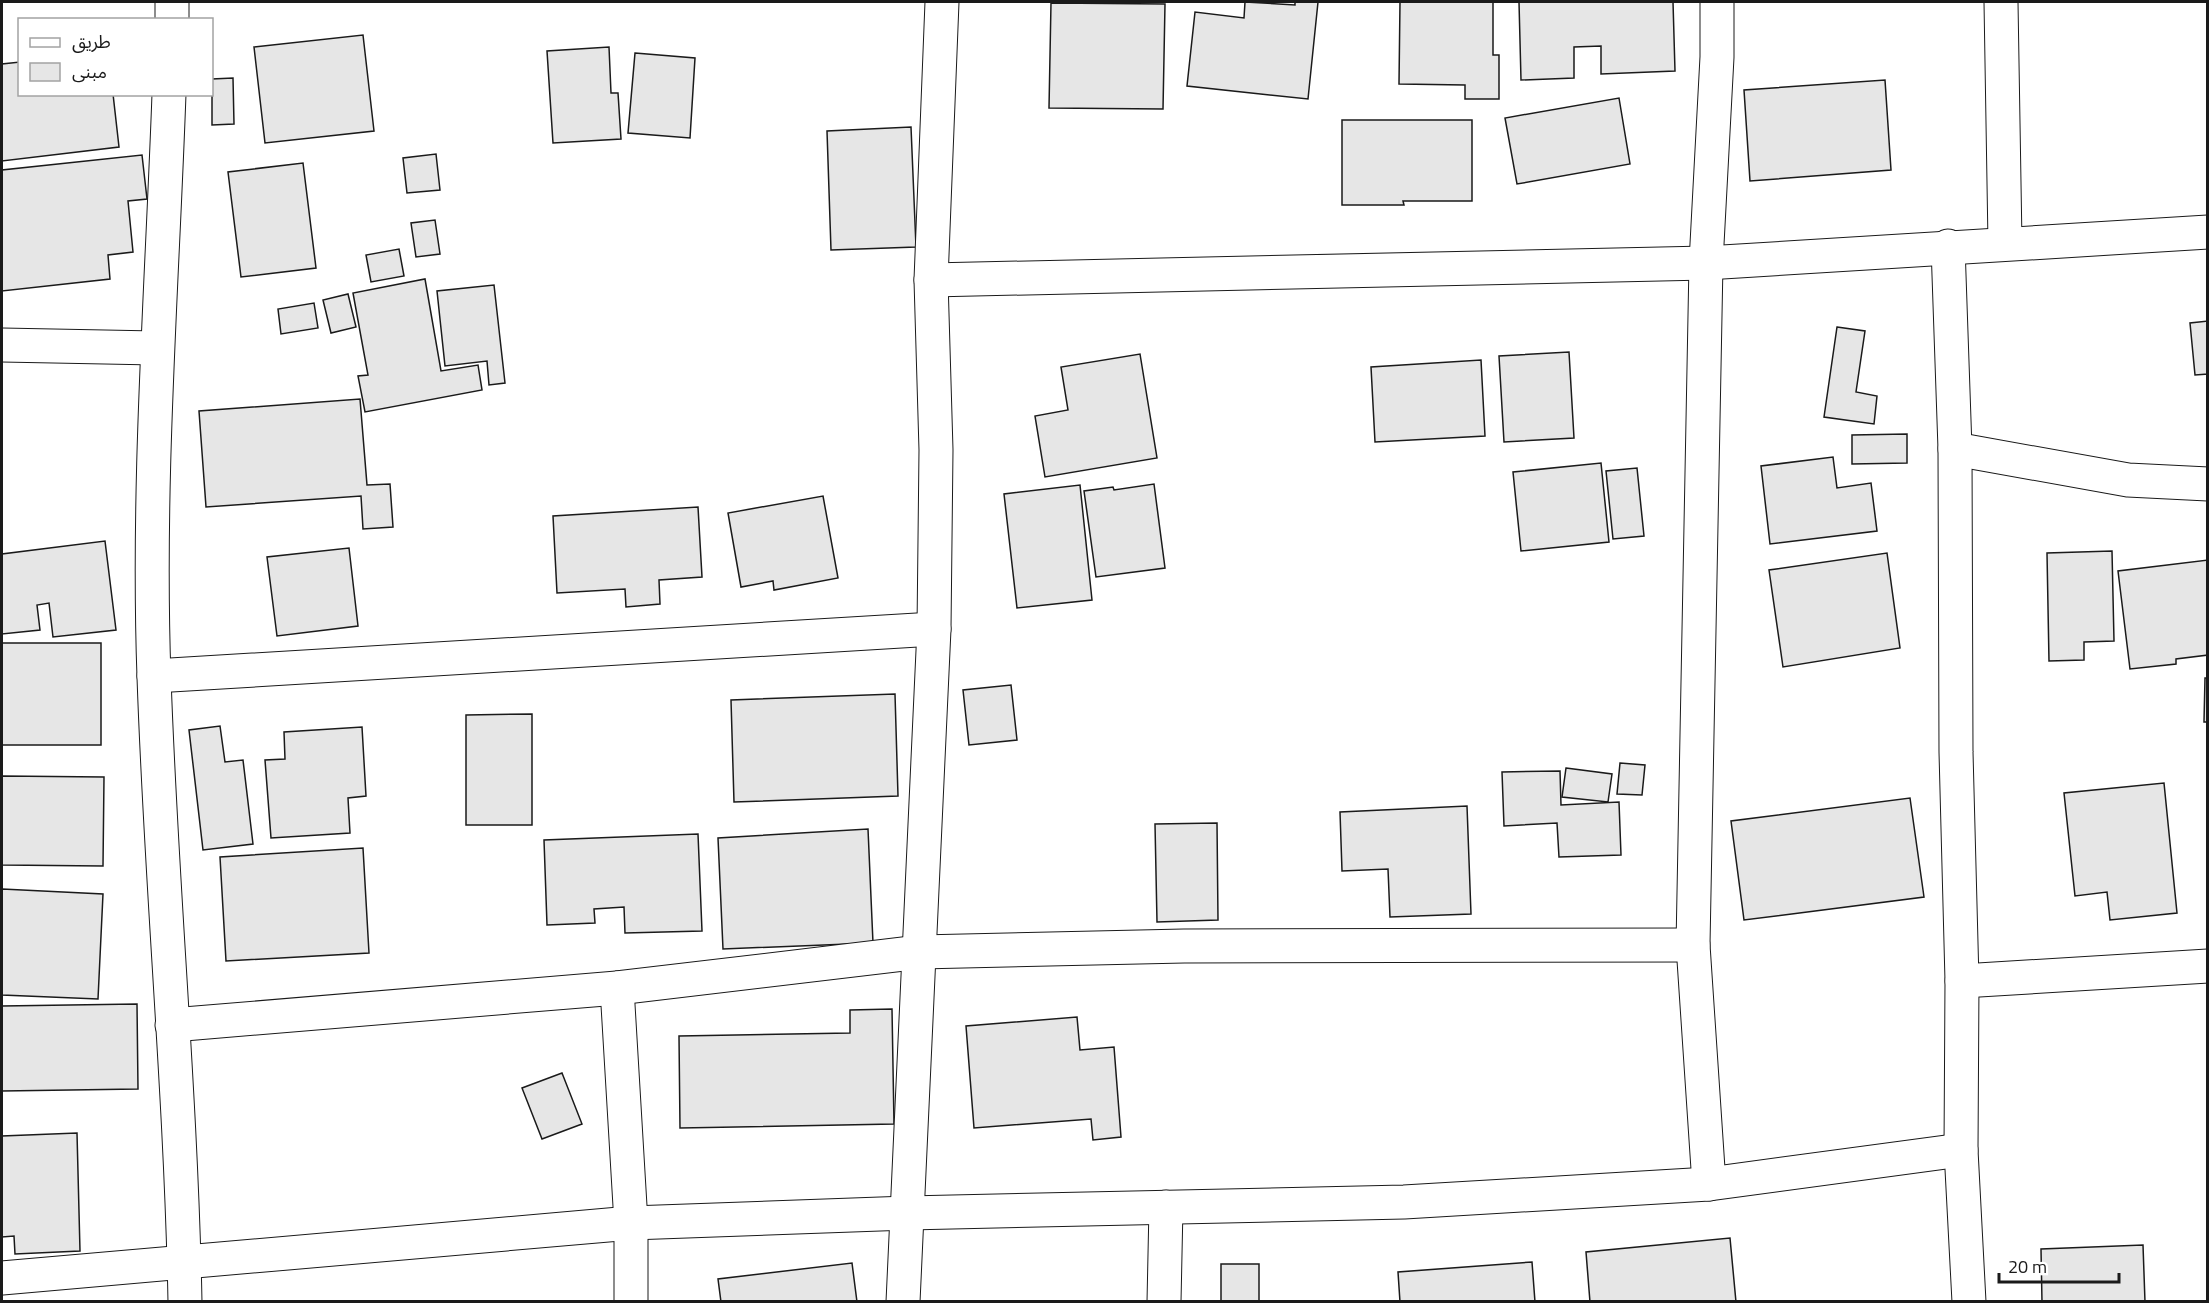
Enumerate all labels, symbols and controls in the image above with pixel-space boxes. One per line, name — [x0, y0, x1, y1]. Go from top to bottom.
legend — [18, 18, 213, 96]
text: طريق — [72, 28, 111, 55]
text: مبنى — [72, 58, 107, 85]
scale bar — [1999, 1246, 2119, 1284]
text: 20 m — [2008, 1253, 2047, 1280]

